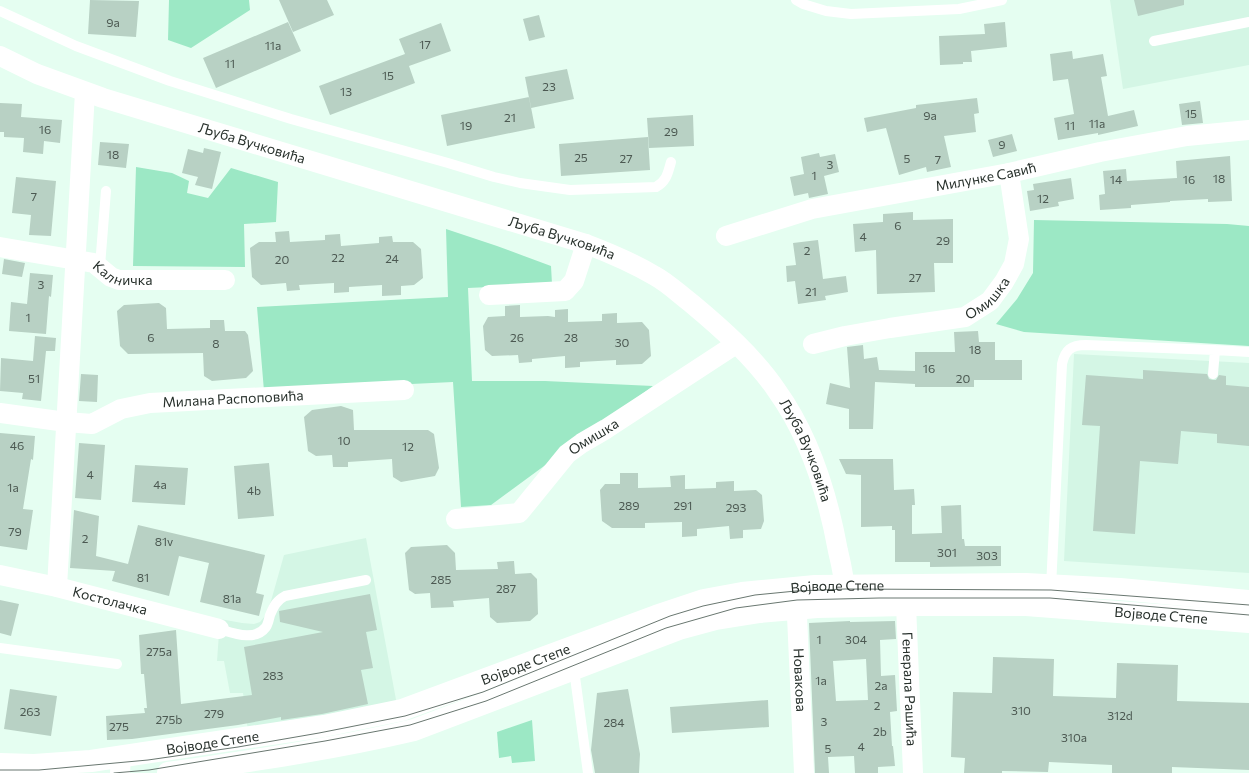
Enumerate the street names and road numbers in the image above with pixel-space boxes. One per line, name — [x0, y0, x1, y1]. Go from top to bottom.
street label: Љуба Вучковића — [197, 118, 308, 167]
street label: Милунке Савић — [934, 158, 1038, 194]
street label: Љуба Вучковића — [507, 212, 618, 263]
street label: Калничка — [90, 257, 153, 289]
street label: Омишка — [961, 274, 1013, 323]
street label: Милана Распоповића — [162, 386, 304, 410]
street label: Љуба Вучковића — [776, 395, 835, 504]
street label: Омишка — [565, 414, 621, 458]
street label: Војводе Степе — [790, 576, 884, 596]
street label: Костолачка — [71, 582, 149, 618]
street label: Војводе Степе — [1114, 603, 1208, 627]
street label: Генерала Рашића — [899, 632, 921, 746]
street label: Војводе Степе — [478, 640, 572, 688]
street label: Новакова — [790, 648, 810, 712]
street label: Војводе Степе — [165, 727, 260, 758]

